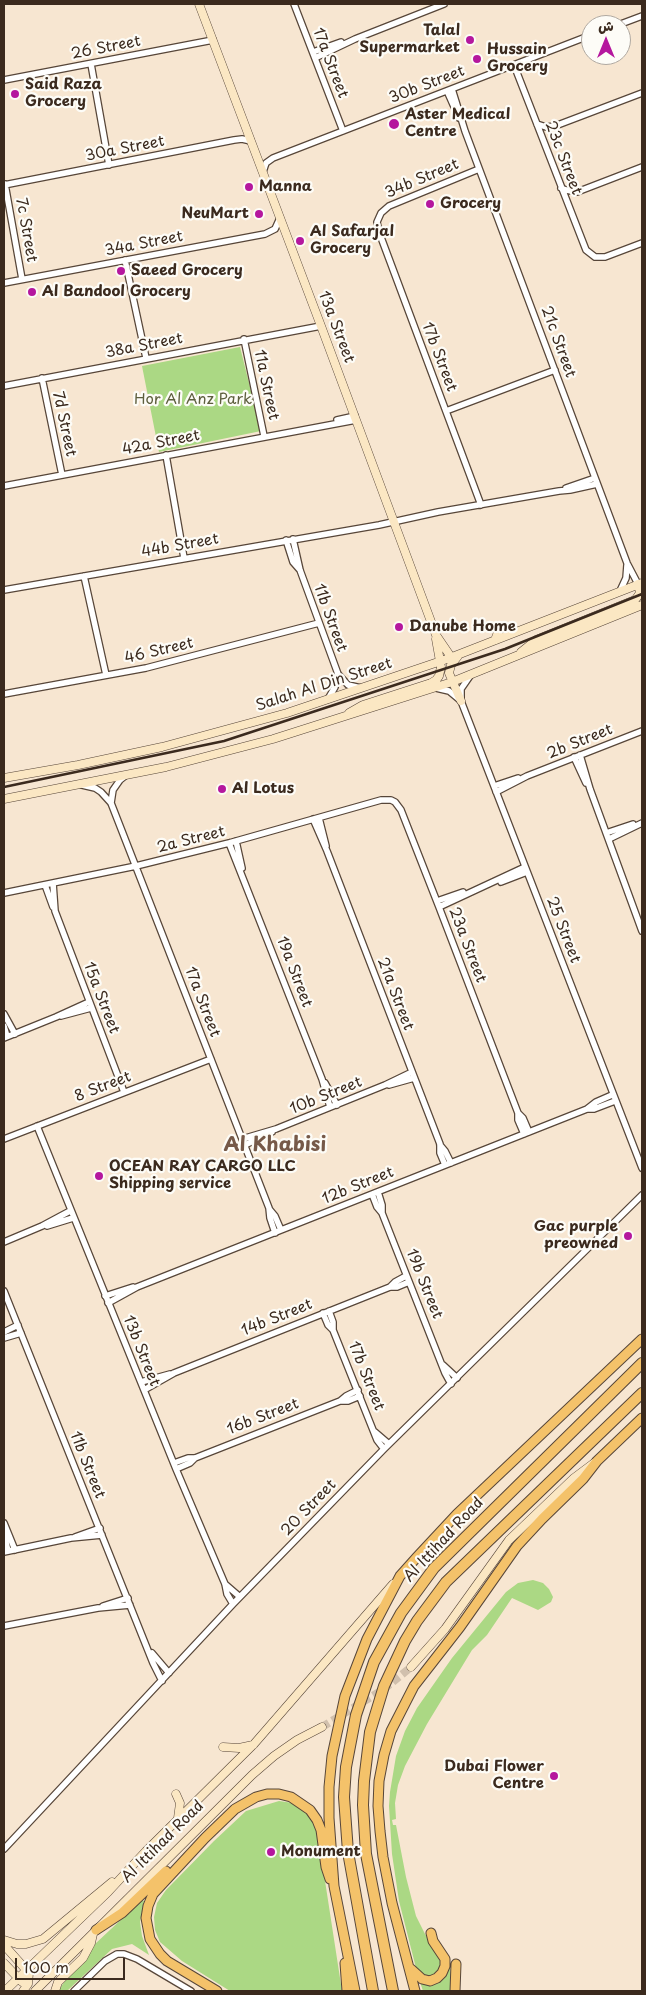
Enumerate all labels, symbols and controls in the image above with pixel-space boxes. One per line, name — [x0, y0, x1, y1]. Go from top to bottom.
north arrow — [581, 15, 631, 65]
text: ش — [598, 15, 614, 36]
place label: Talal Supermarket — [360, 22, 460, 57]
street label: 17a Street — [308, 25, 352, 101]
street label: 26 Street — [70, 32, 142, 64]
marker: Talal Supermarket — [464, 34, 476, 46]
place label: Hussain Grocery — [487, 41, 548, 76]
marker: Hussain Grocery — [471, 53, 483, 65]
street label: 30b Street — [387, 62, 467, 108]
place label: Said Raza Grocery — [25, 76, 102, 111]
marker: Said Raza Grocery — [9, 88, 21, 100]
place label: Aster Medical Centre — [405, 106, 510, 141]
marker: Aster Medical Centre — [387, 117, 401, 131]
street label: 23c Street — [541, 118, 585, 198]
street label: 30a Street — [84, 133, 166, 165]
street label: 34b Street — [383, 155, 461, 203]
place label: Manna — [259, 178, 312, 196]
marker: Manna — [243, 181, 255, 193]
place label: Grocery — [440, 195, 501, 213]
street label: 7c Street — [11, 196, 41, 264]
marker: Grocery — [424, 198, 436, 210]
place label: NeuMart — [182, 205, 249, 223]
marker: NeuMart — [253, 208, 265, 220]
place label: Al Safarjal Grocery — [310, 223, 394, 258]
street label: 34a Street — [104, 228, 184, 260]
marker: Al Safarjal Grocery — [294, 235, 306, 247]
place label: Saeed Grocery — [131, 262, 243, 280]
marker: Saeed Grocery — [115, 265, 127, 277]
place label: Al Bandool Grocery — [42, 283, 191, 301]
marker: Al Bandool Grocery — [26, 286, 38, 298]
street label: 13a Street — [314, 288, 358, 366]
street label: 21c Street — [537, 304, 579, 380]
street label: 17b Street — [418, 320, 460, 394]
street label: 38a Street — [104, 330, 184, 362]
street label: 11a Street — [250, 348, 282, 422]
street label: 7d Street — [48, 390, 80, 458]
park label: Hor Al Anz Park — [134, 391, 252, 409]
street label: 42a Street — [121, 427, 201, 459]
street label: 44b Street — [140, 530, 220, 562]
street label: 11b Street — [309, 582, 351, 654]
place label: Danube Home — [409, 618, 516, 636]
marker: Danube Home — [393, 621, 405, 633]
street label: 46 Street — [123, 634, 195, 668]
street label: Salah Al Din Street — [254, 655, 394, 715]
street label: 2b Street — [545, 721, 615, 763]
place label: Al Lotus — [232, 780, 294, 798]
marker: Al Lotus — [216, 783, 228, 795]
street label: 2a Street — [155, 823, 227, 857]
street label: 25 Street — [542, 894, 584, 966]
street label: 23a Street — [444, 905, 490, 985]
street label: 19a Street — [272, 934, 316, 1010]
street label: 21a Street — [373, 955, 417, 1033]
street label: 15a Street — [79, 960, 123, 1036]
street label: 17a Street — [180, 964, 224, 1040]
street label: 8 Street — [72, 1068, 134, 1106]
street label: 10b Street — [287, 1073, 365, 1119]
district label: Al Khabisi — [224, 1133, 326, 1157]
place label: OCEAN RAY CARGO LLC Shipping service — [109, 1158, 296, 1193]
street label: 12b Street — [320, 1163, 396, 1209]
marker: OCEAN RAY CARGO LLC Shipping service — [93, 1170, 105, 1182]
place label: Gac purple preowned — [534, 1218, 618, 1253]
marker: Gac purple preowned — [622, 1230, 634, 1242]
street label: 19b Street — [402, 1246, 446, 1322]
street label: 14b Street — [239, 1296, 315, 1340]
street label: 13b Street — [119, 1313, 163, 1389]
street label: 17b Street — [344, 1339, 388, 1413]
street label: 16b Street — [225, 1395, 301, 1439]
street label: 11b Street — [65, 1429, 109, 1501]
street label: 20 Street — [278, 1476, 340, 1540]
street label: Al Ittihad Road — [400, 1494, 488, 1586]
place label: Dubai Flower Centre — [444, 1758, 544, 1793]
marker: Dubai Flower Centre — [548, 1770, 560, 1782]
street label: Al Ittihad Road — [118, 1797, 208, 1887]
place label: Monument — [281, 1843, 361, 1861]
marker: Monument — [265, 1846, 277, 1858]
scale bar — [18, 1948, 128, 1980]
text: 100 m — [23, 1955, 69, 1978]

